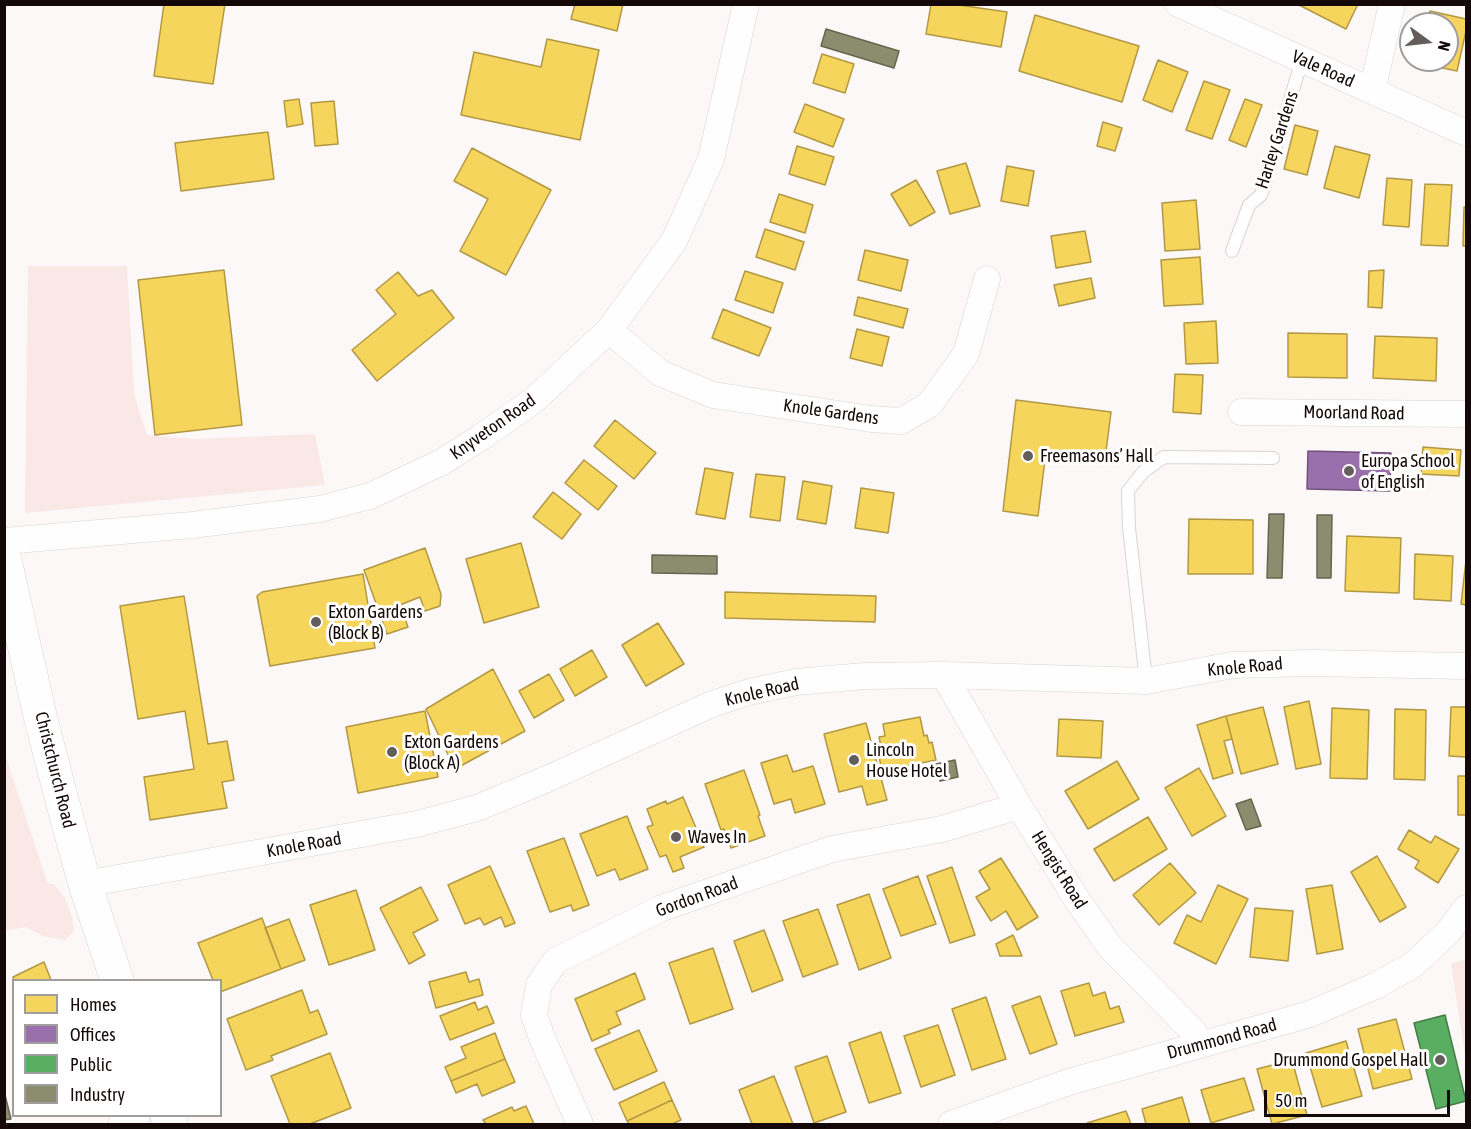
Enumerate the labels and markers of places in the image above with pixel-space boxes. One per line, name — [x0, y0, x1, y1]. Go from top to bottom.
place label: Freemasons’ Hall — [1040, 445, 1154, 467]
marker: Freemasons’ Hall — [1021, 449, 1035, 463]
place label: Europa School of English — [1361, 450, 1455, 492]
marker: Europa School of English — [1342, 464, 1356, 478]
place label: Exton Gardens (Block B) — [328, 601, 423, 644]
marker: Exton Gardens (Block B) — [309, 615, 323, 629]
place label: Exton Gardens (Block A) — [404, 731, 499, 774]
place label: Lincoln House Hotel — [866, 739, 947, 782]
marker: Exton Gardens (Block A) — [385, 745, 399, 759]
marker: Lincoln House Hotel — [847, 753, 861, 767]
place label: Waves In — [688, 826, 746, 848]
marker: Waves In — [669, 830, 683, 844]
place label: Drummond Gospel Hall — [1273, 1049, 1428, 1071]
marker: Drummond Gospel Hall — [1433, 1053, 1447, 1067]

